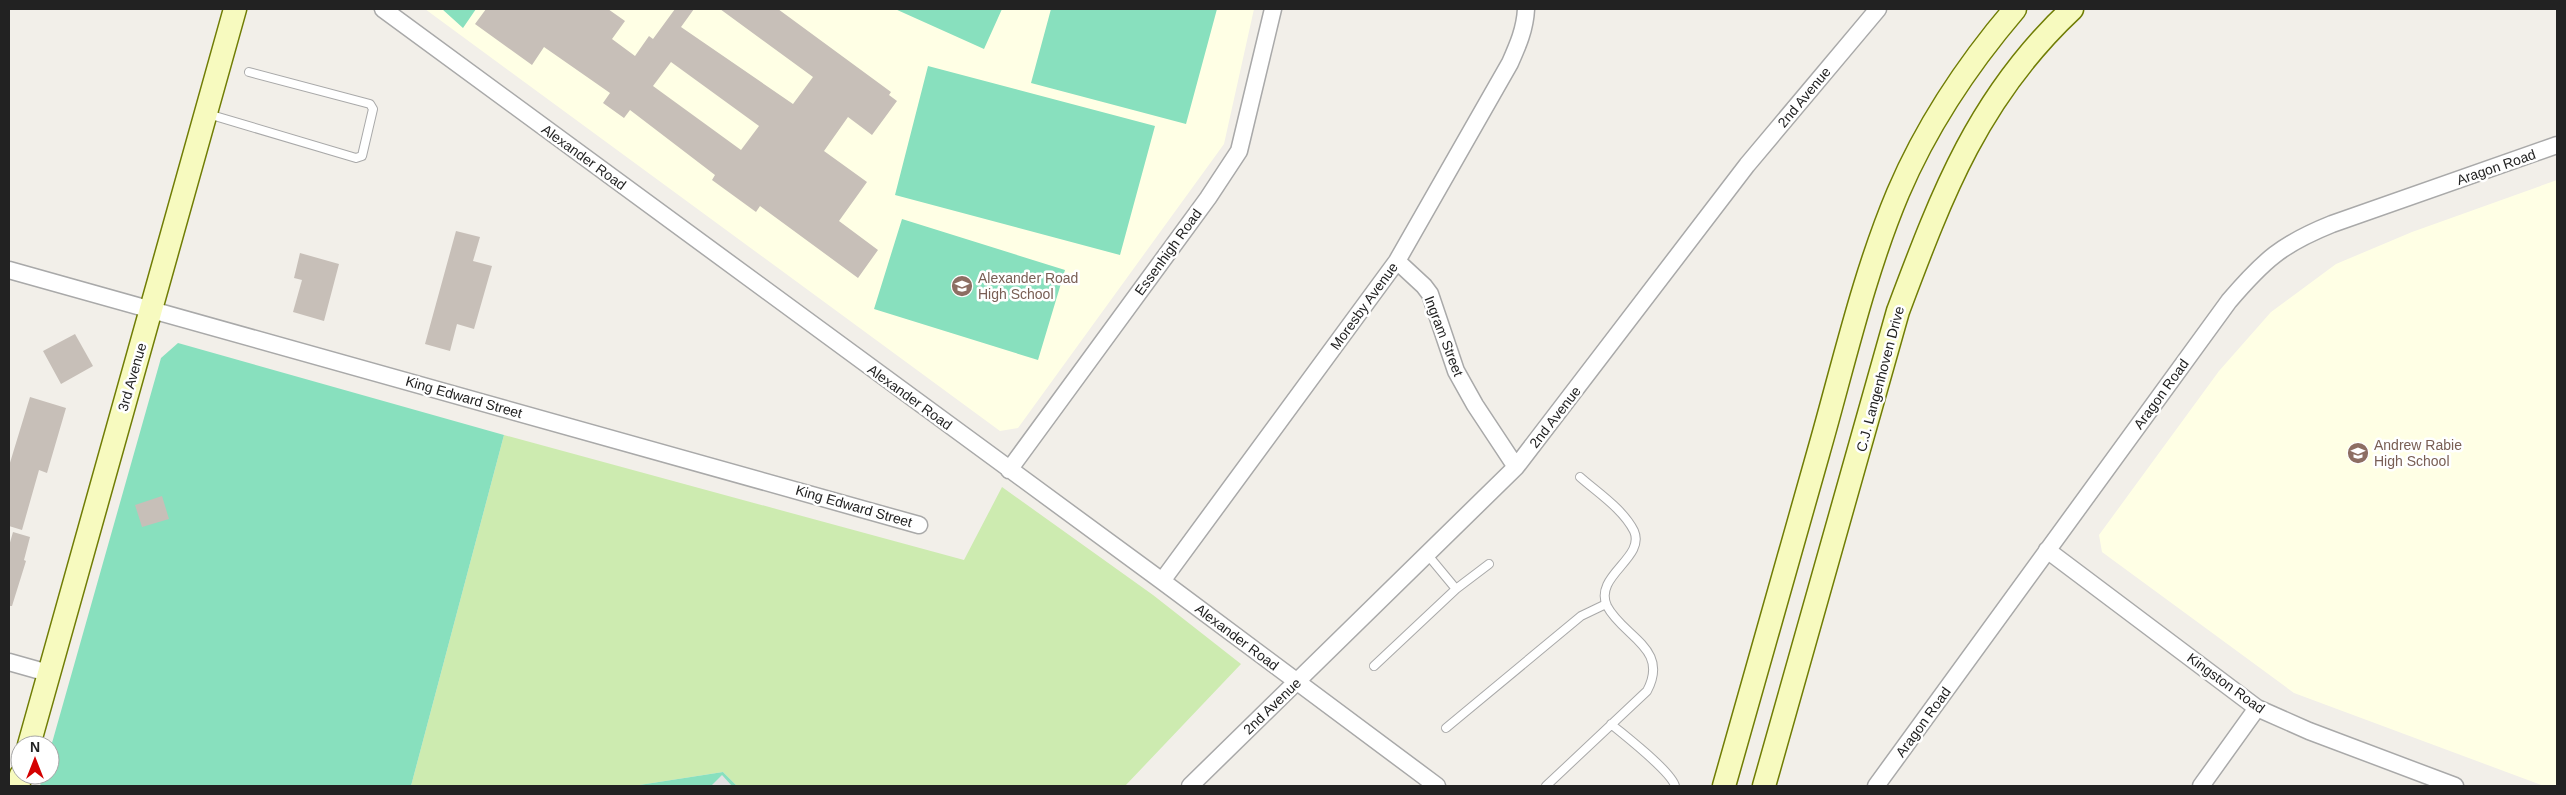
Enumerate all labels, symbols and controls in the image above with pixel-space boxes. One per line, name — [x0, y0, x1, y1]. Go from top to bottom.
street label: 2nd Avenue — [1774, 63, 1834, 130]
street label: Alexander Road — [539, 121, 629, 193]
street label: Aragon Road — [2454, 146, 2538, 188]
street label: Essenhigh Road — [1131, 206, 1205, 298]
street label: Moresby Avenue — [1327, 259, 1401, 353]
place label: Alexander Road High School — [978, 270, 1078, 302]
school or university icon: Alexander Road High School — [950, 274, 974, 298]
street label: Ingram Street — [1421, 294, 1467, 379]
street label: C.J. Langenhoven Drive — [1853, 304, 1907, 454]
street label: 3rd Avenue — [115, 341, 149, 413]
street label: Aragon Road — [2130, 356, 2192, 432]
street label: Alexander Road — [865, 361, 955, 433]
street label: King Edward Street — [404, 373, 524, 421]
street label: 2nd Avenue — [1526, 383, 1584, 451]
place label: Andrew Rabie High School — [2374, 437, 2462, 469]
school or university icon: Andrew Rabie High School — [2346, 441, 2370, 465]
street label: King Edward Street — [794, 482, 914, 530]
street label: Alexander Road — [1192, 600, 1282, 674]
street label: Kingston Road — [2184, 650, 2268, 716]
street label: 2nd Avenue — [1240, 675, 1304, 737]
street label: Aragon Road — [1892, 684, 1954, 760]
north arrow — [10, 735, 60, 785]
text: N — [30, 739, 40, 755]

